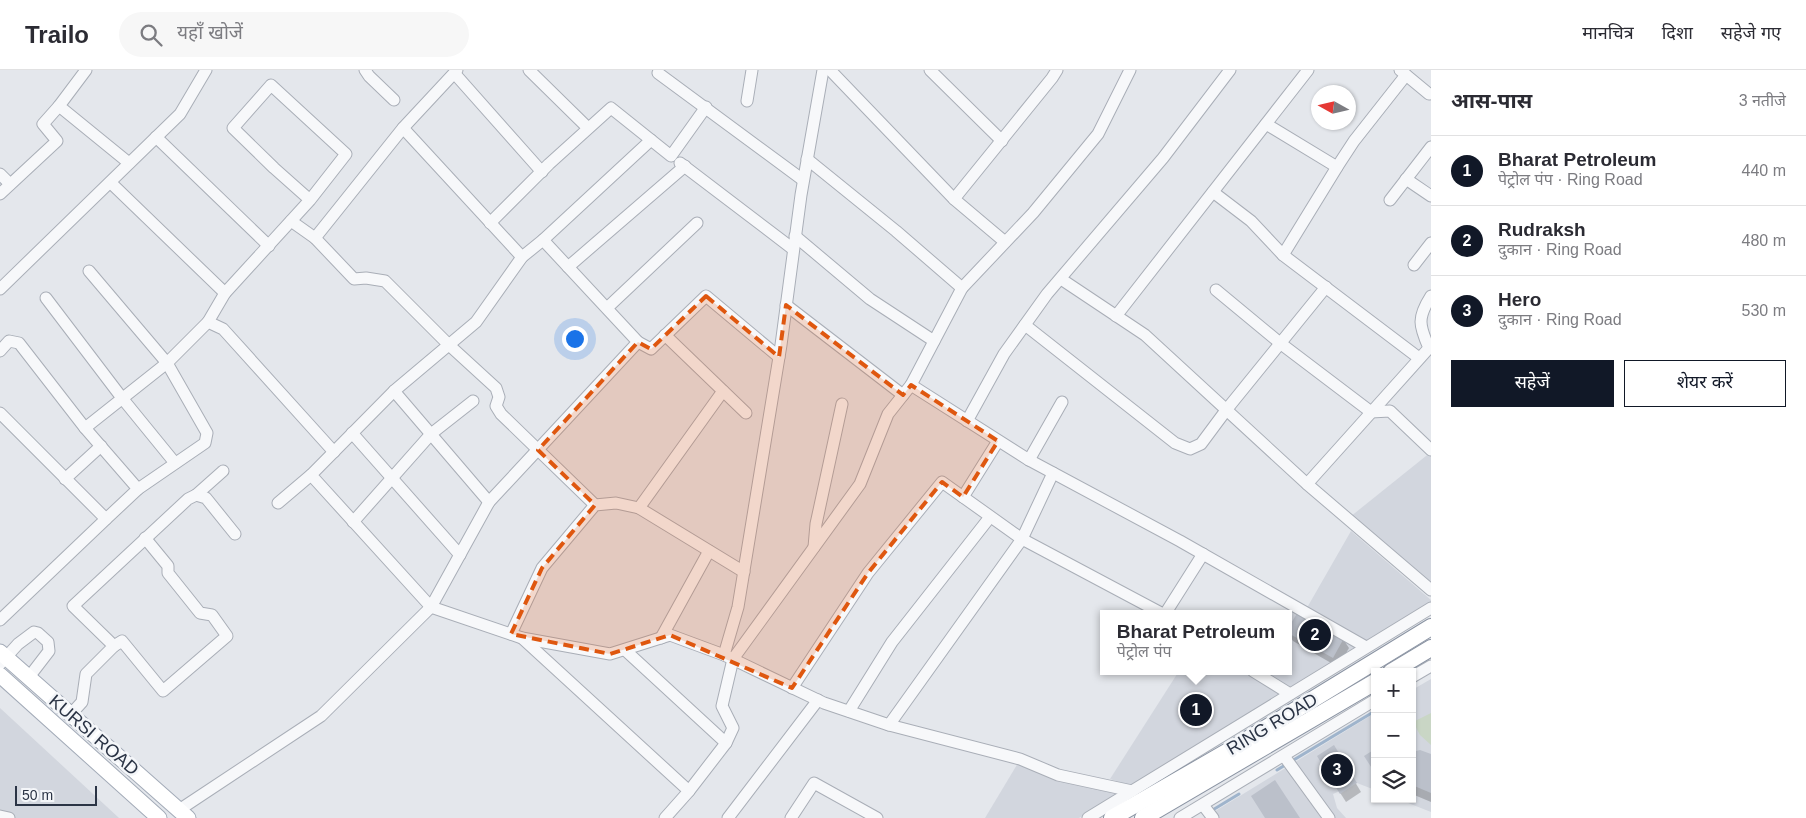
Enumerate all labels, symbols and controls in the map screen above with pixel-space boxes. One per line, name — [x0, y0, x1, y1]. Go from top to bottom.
search box — [119, 12, 469, 57]
text: Trailo — [25, 21, 89, 48]
icon: search — [137, 21, 165, 49]
text: यहाँ खोजें — [177, 22, 243, 43]
text: मानचित्र — [1582, 23, 1634, 43]
text: दिशा — [1662, 23, 1693, 43]
text: सहेजे गए — [1721, 23, 1781, 43]
north arrow — [1311, 85, 1356, 130]
text: आस-पास — [1451, 89, 1532, 112]
text: 3 नतीजे — [1739, 92, 1786, 109]
text: Bharat Petroleum — [1498, 149, 1656, 170]
text: 1 — [1463, 162, 1471, 179]
text: 440 m — [1742, 162, 1786, 179]
text: पेट्रोल पंप · Ring Road — [1498, 171, 1643, 188]
text: Rudraksh — [1498, 219, 1586, 240]
text: 2 — [1463, 232, 1471, 249]
text: 480 m — [1742, 232, 1786, 249]
text: दुकान · Ring Road — [1498, 241, 1622, 258]
text: Hero — [1498, 289, 1541, 310]
text: 3 — [1463, 302, 1471, 319]
text: 530 m — [1742, 302, 1786, 319]
text: दुकान · Ring Road — [1498, 311, 1622, 328]
your location — [562, 326, 588, 352]
button: सहेजें — [1451, 360, 1614, 407]
button: शेयर करें — [1624, 360, 1786, 407]
popup — [1100, 610, 1292, 675]
pin: 2 — [1299, 616, 1331, 654]
text: Bharat Petroleum — [1117, 621, 1275, 642]
text: पेट्रोल पंप — [1117, 643, 1172, 660]
map controls — [1371, 668, 1416, 803]
button: + — [1371, 668, 1416, 713]
street label: RING ROAD — [1223, 689, 1321, 759]
street label: KURSI ROAD — [45, 691, 143, 779]
pin: 1 — [1180, 691, 1212, 729]
button: − — [1371, 713, 1416, 758]
pin: 3 — [1321, 751, 1353, 789]
button: layers — [1371, 758, 1416, 803]
scale bar — [15, 783, 98, 806]
text: 50 m — [22, 787, 53, 803]

